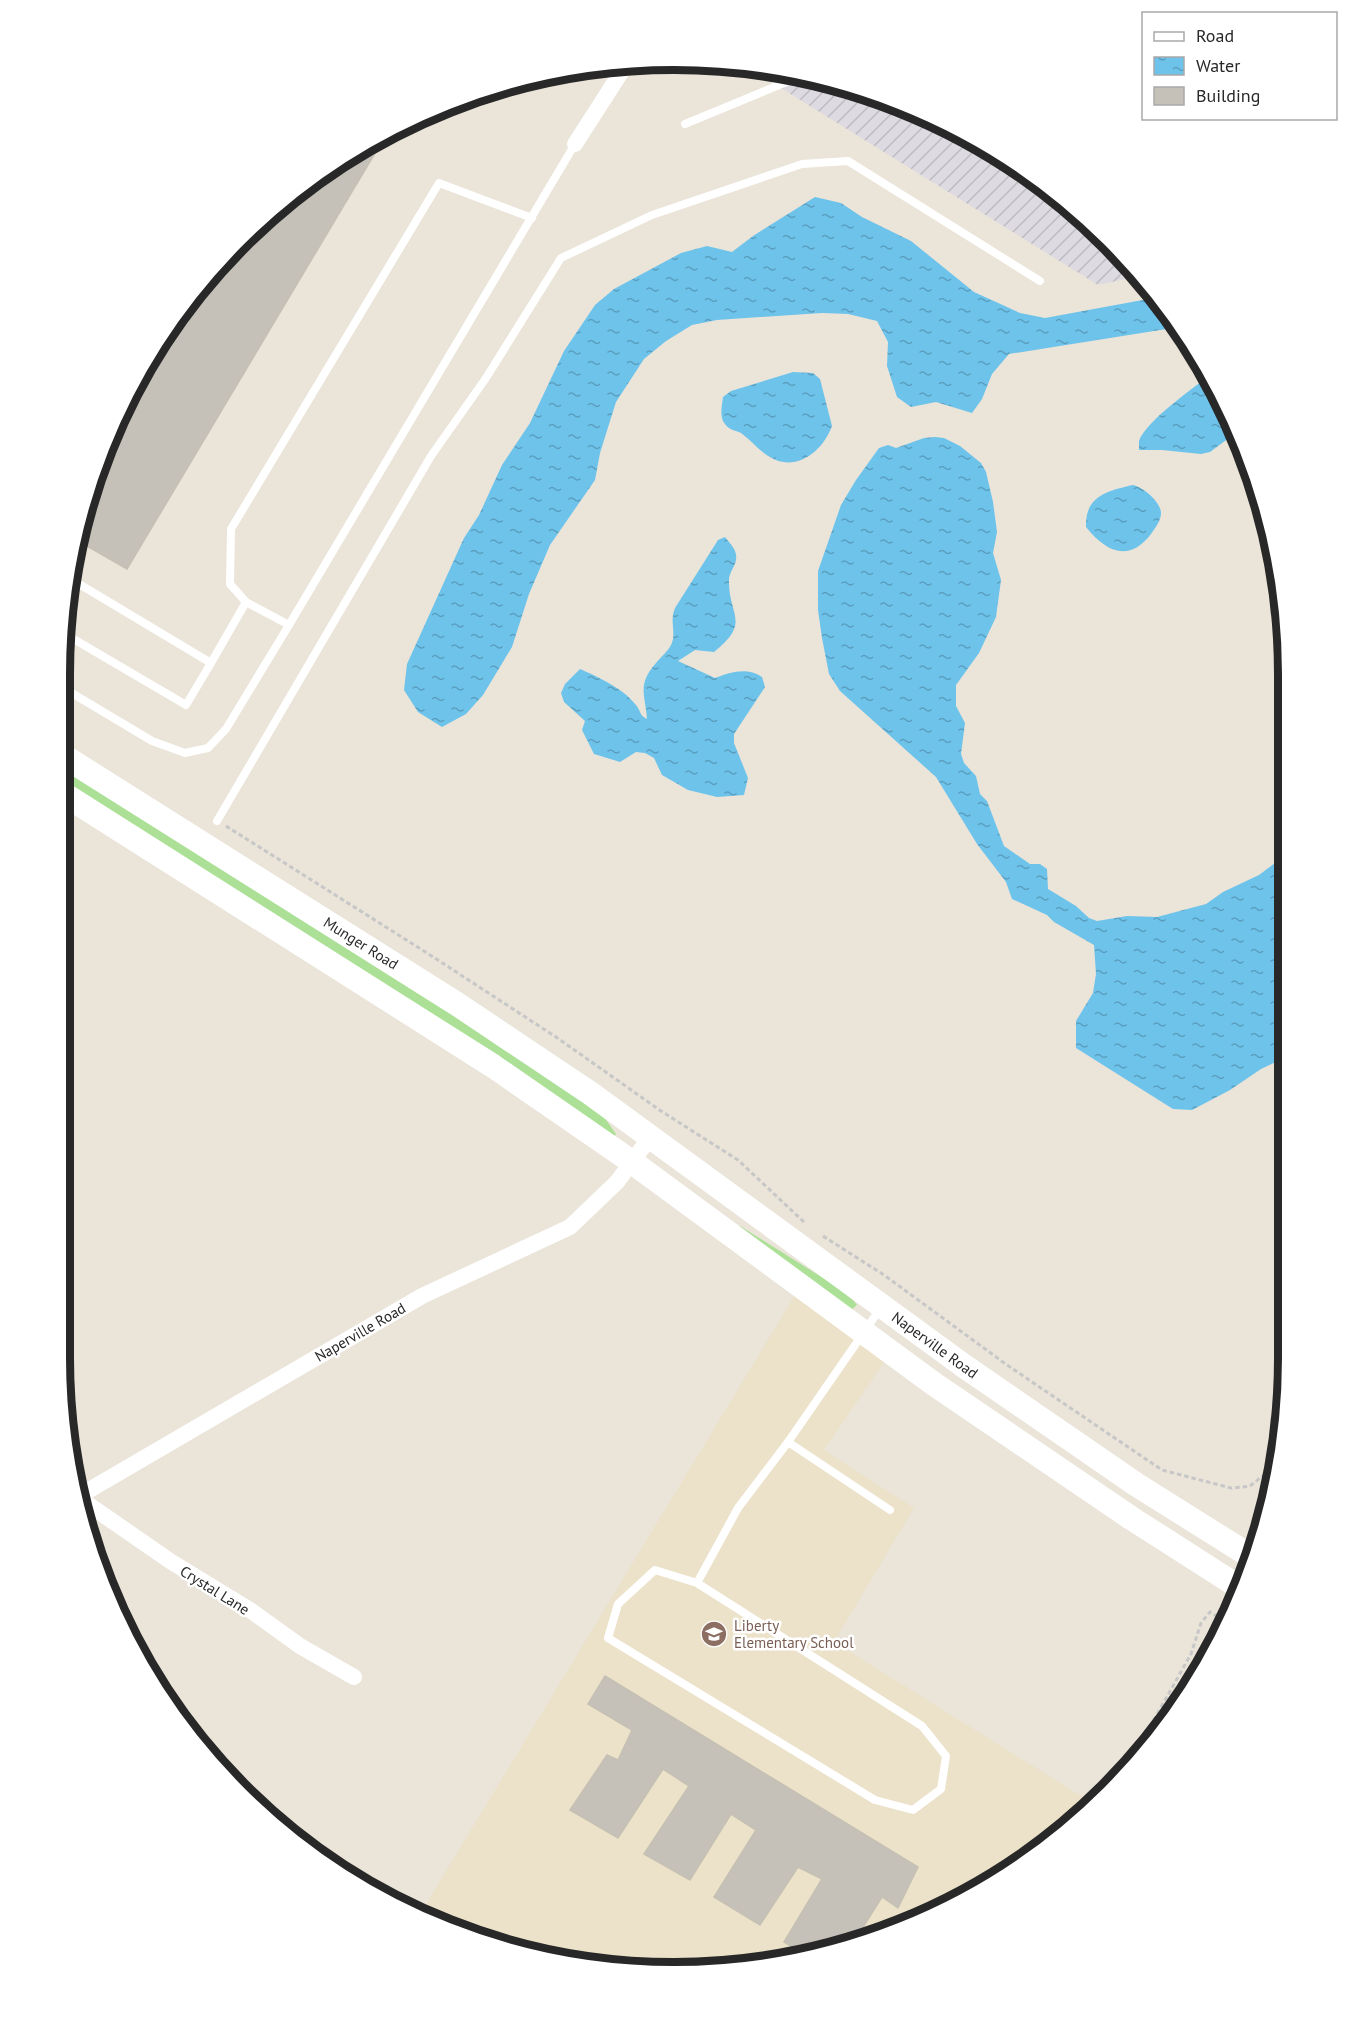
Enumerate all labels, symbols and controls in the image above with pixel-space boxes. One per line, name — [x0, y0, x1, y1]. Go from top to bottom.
legend — [1142, 12, 1337, 120]
text: Road — [1196, 24, 1234, 47]
text: Water — [1196, 54, 1240, 77]
text: Building — [1196, 84, 1260, 107]
street label: Munger Road — [320, 913, 402, 973]
street label: Naperville Road — [311, 1298, 409, 1366]
street label: Naperville Road — [888, 1307, 982, 1383]
street label: Crystal Lane — [177, 1561, 253, 1619]
place label: Liberty Elementary School — [734, 1616, 854, 1652]
school or university icon: Liberty Elementary School — [699, 1619, 729, 1649]

